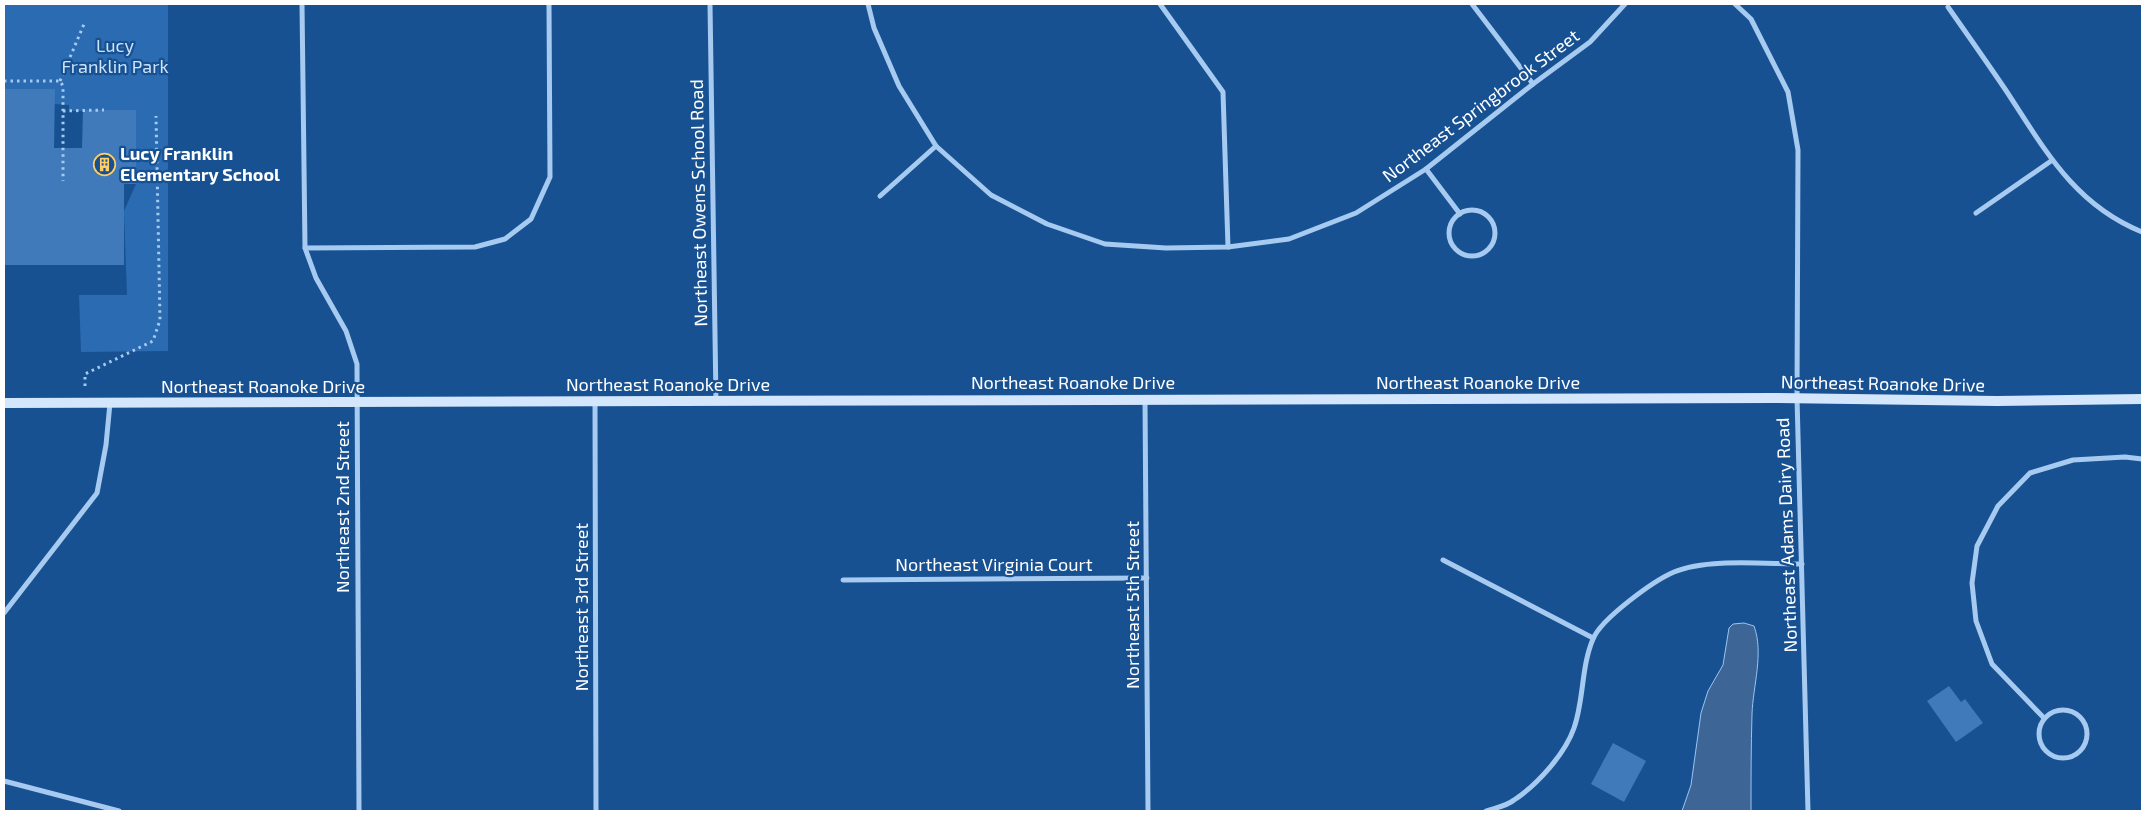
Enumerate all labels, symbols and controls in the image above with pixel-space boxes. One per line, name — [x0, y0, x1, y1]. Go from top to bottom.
street label: Northeast Springbrook Street — [1378, 24, 1583, 186]
park label: Lucy Franklin Park — [61, 34, 169, 77]
street label: Northeast Owens School Road — [685, 79, 711, 327]
place label: Lucy Franklin Elementary School — [120, 142, 280, 185]
building icon: Lucy Franklin Elementary School — [92, 152, 116, 176]
street label: Northeast Roanoke Drive — [1781, 370, 1985, 396]
street label: Northeast Roanoke Drive — [971, 371, 1175, 393]
street label: Northeast Roanoke Drive — [1376, 371, 1580, 393]
street label: Northeast Roanoke Drive — [566, 373, 770, 395]
street label: Northeast Roanoke Drive — [161, 375, 365, 397]
street label: Northeast Adams Dairy Road — [1771, 417, 1801, 653]
street label: Northeast 2nd Street — [331, 421, 353, 593]
street label: Northeast 5th Street — [1121, 521, 1143, 689]
street label: Northeast 3rd Street — [570, 523, 592, 691]
street label: Northeast Virginia Court — [895, 553, 1093, 575]

